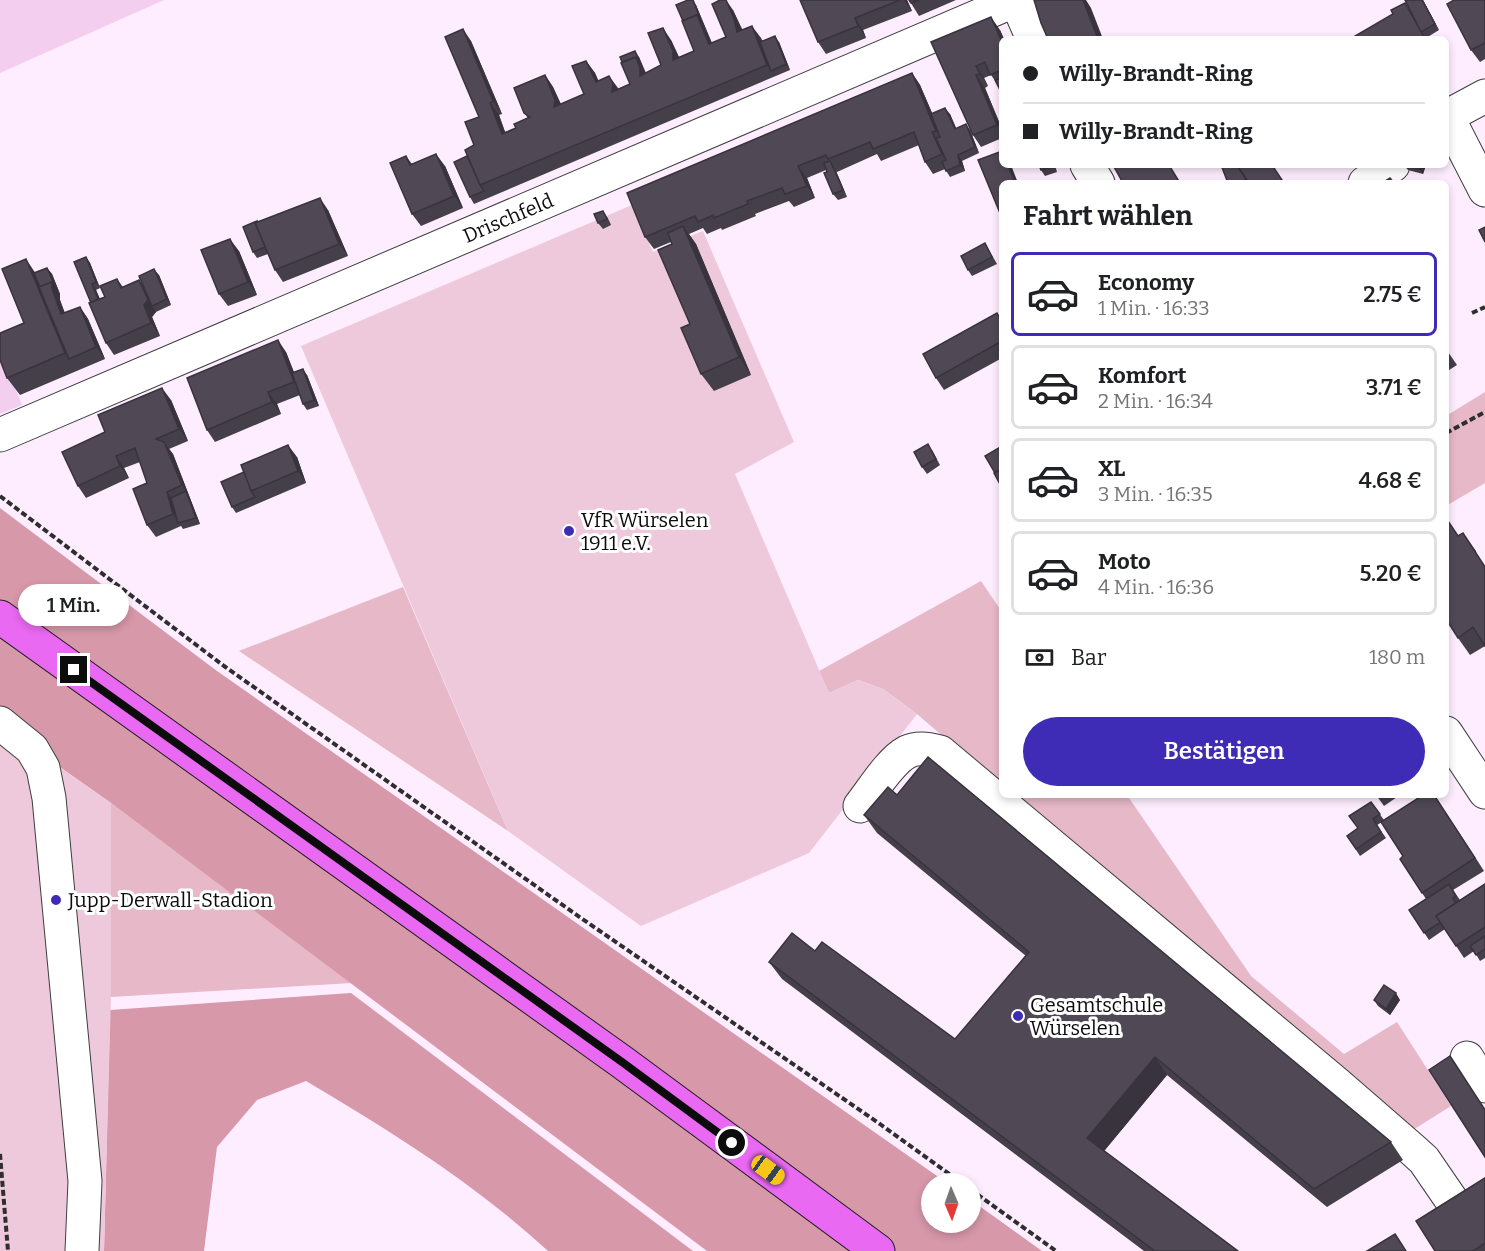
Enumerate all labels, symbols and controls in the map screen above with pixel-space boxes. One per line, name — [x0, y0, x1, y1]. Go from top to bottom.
text: Willy-Brandt-Ring — [1059, 60, 1253, 87]
text: Willy-Brandt-Ring — [1059, 118, 1253, 145]
street label: Drischfeld — [459, 188, 557, 248]
text: Fahrt wählen — [1023, 200, 1193, 232]
icon: car — [1026, 267, 1080, 321]
text: Economy — [1098, 269, 1194, 296]
text: 2.75 € — [1363, 281, 1422, 308]
text: 1 Min. · 16:33 — [1098, 296, 1210, 320]
icon: car — [1026, 360, 1080, 414]
text: Komfort — [1098, 362, 1187, 389]
text: 3.71 € — [1366, 374, 1422, 401]
text: 2 Min. · 16:34 — [1098, 389, 1213, 413]
icon: car — [1026, 453, 1080, 507]
text: XL — [1098, 455, 1125, 482]
text: 4.68 € — [1358, 467, 1422, 494]
text: 3 Min. · 16:35 — [1098, 482, 1213, 506]
place label: VfR Würselen 1911 e.V. — [581, 508, 709, 555]
marker: VfR Würselen 1911 e.V. — [562, 524, 576, 538]
icon: car — [1026, 546, 1080, 600]
text: Moto — [1098, 548, 1151, 575]
text: 5.20 € — [1359, 560, 1422, 587]
text: 4 Min. · 16:36 — [1098, 575, 1214, 599]
callout: 1 Min. — [19, 583, 130, 625]
text: 1 Min. — [47, 593, 100, 617]
icon: cash — [1023, 641, 1056, 674]
text: Bar — [1071, 644, 1106, 671]
text: 180 m — [1369, 645, 1425, 669]
route end — [60, 656, 87, 683]
button: Bestätigen — [1023, 717, 1425, 786]
place label: Jupp-Derwall-Stadion — [67, 888, 273, 912]
marker: Jupp-Derwall-Stadion — [49, 893, 63, 907]
place label: Gesamtschule Würselen — [1030, 993, 1163, 1040]
marker: Gesamtschule Würselen — [1011, 1009, 1025, 1023]
route start — [718, 1129, 745, 1156]
car — [748, 1152, 788, 1188]
north arrow — [921, 1173, 981, 1233]
map controls — [921, 1173, 981, 1233]

